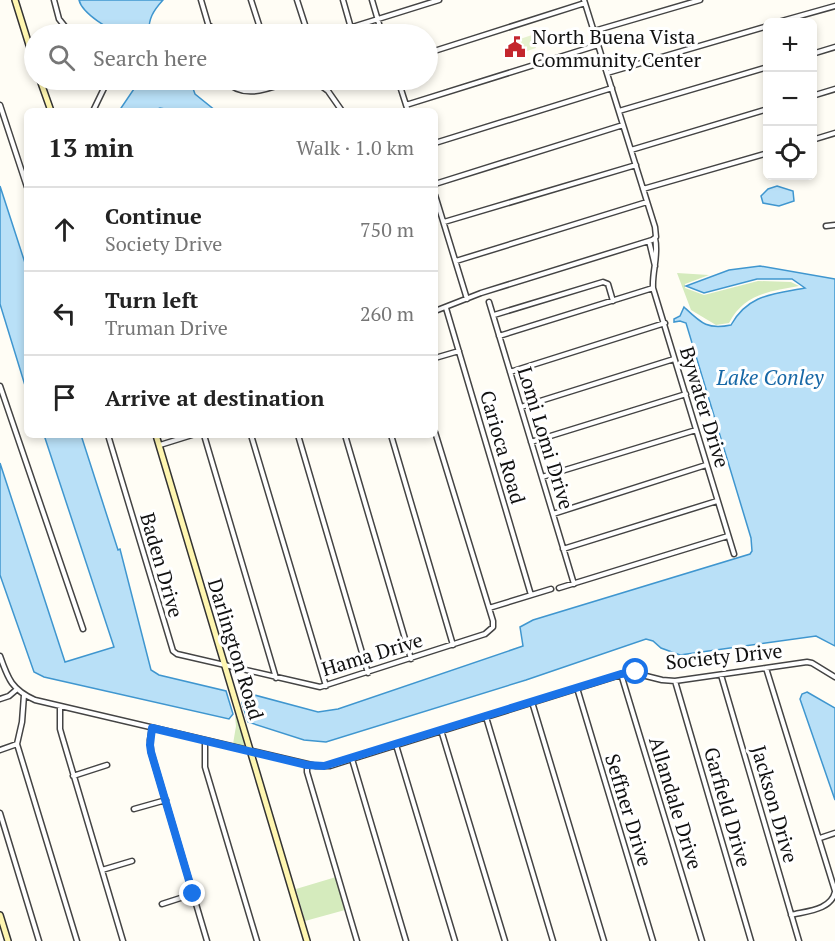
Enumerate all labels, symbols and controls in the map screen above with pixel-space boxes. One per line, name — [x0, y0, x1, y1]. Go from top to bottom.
map controls — [763, 18, 817, 180]
button: + — [763, 18, 817, 72]
place label: North Buena Vista Community Center — [532, 23, 702, 73]
search box — [24, 24, 438, 90]
public building icon: North Buena Vista Community Center — [503, 35, 527, 59]
icon: search — [45, 41, 78, 74]
text: Search here — [93, 43, 207, 72]
button: − — [763, 72, 817, 126]
button: locate — [763, 126, 817, 180]
text: 13 min — [48, 130, 134, 164]
text: Walk · 1.0 km — [296, 134, 414, 161]
text: Continue — [105, 201, 202, 230]
icon: ahead — [48, 213, 81, 246]
text: 750 m — [360, 216, 414, 243]
text: Society Drive — [105, 230, 222, 257]
text: Turn left — [105, 285, 198, 314]
icon: left — [48, 297, 81, 330]
text: 260 m — [360, 300, 414, 327]
text: Truman Drive — [105, 314, 228, 341]
street label: Bywater Drive — [674, 343, 736, 471]
street label: Lomi Lomi Drive — [511, 363, 581, 513]
water label: Lake Conley — [715, 363, 824, 391]
icon: arrive — [48, 381, 81, 414]
text: Arrive at destination — [105, 383, 324, 412]
street label: Carioca Road — [474, 387, 532, 507]
street label: Baden Drive — [134, 509, 190, 621]
street label: Darlington Road — [202, 575, 270, 723]
street label: Hama Drive — [318, 626, 426, 682]
street label: Society Drive — [664, 636, 784, 676]
route start — [622, 658, 648, 684]
street label: Allandale Drive — [643, 733, 709, 873]
street label: Jackson Drive — [745, 742, 805, 866]
street label: Garfield Drive — [698, 744, 758, 870]
street label: Seffner Drive — [599, 750, 659, 870]
route end — [179, 880, 205, 906]

